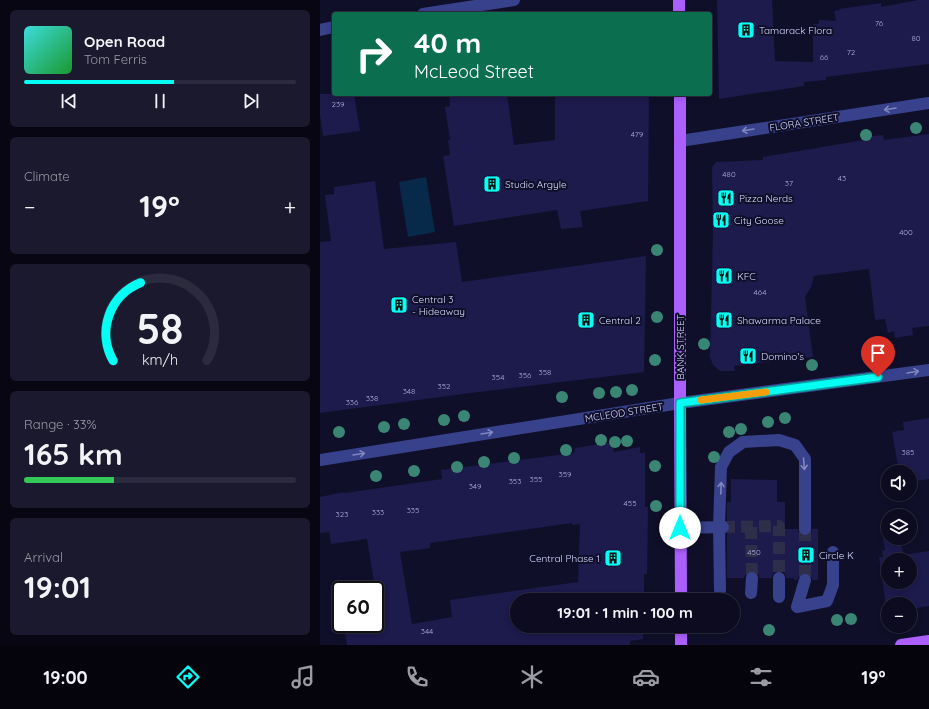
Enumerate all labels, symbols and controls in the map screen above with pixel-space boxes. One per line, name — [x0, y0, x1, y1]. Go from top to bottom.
house number: 76 — [875, 18, 884, 28]
building icon: Tamarack Flora — [736, 20, 756, 40]
place label: Tamarack Flora — [759, 24, 832, 37]
text: 40 m — [414, 25, 481, 60]
icon: right — [348, 28, 400, 80]
text: Open Road — [84, 32, 165, 51]
house number: 80 — [911, 33, 921, 43]
house number: 72 — [847, 47, 856, 57]
text: Tom Ferris — [84, 51, 147, 67]
house number: 66 — [820, 52, 829, 62]
text: McLeod Street — [414, 60, 534, 83]
icon: previous — [58, 90, 80, 112]
icon: pause — [149, 90, 171, 112]
icon: next — [240, 90, 262, 112]
house number: 239 — [331, 99, 345, 109]
one-way arrow — [884, 105, 897, 113]
street label: FLORA STREET — [768, 111, 840, 134]
one-way arrow — [742, 126, 755, 134]
house number: 479 — [631, 129, 644, 139]
text: Climate — [24, 168, 70, 184]
house number: 480 — [722, 169, 736, 179]
house number: 43 — [838, 173, 846, 183]
building icon: Studio Argyle — [482, 174, 502, 194]
place label: Studio Argyle — [505, 178, 567, 191]
house number: 37 — [785, 178, 793, 188]
text: 19° — [139, 187, 180, 225]
restaurant icon: Pizza Nerds — [716, 188, 736, 208]
place label: Pizza Nerds — [739, 192, 793, 205]
text: − — [24, 193, 35, 221]
text: + — [284, 193, 296, 221]
restaurant icon: City Goose — [711, 210, 731, 230]
place label: City Goose — [734, 214, 784, 227]
house number: 400 — [899, 227, 913, 237]
restaurant icon: KFC — [714, 266, 734, 286]
place label: KFC — [737, 270, 756, 283]
house number: 464 — [754, 287, 766, 297]
place label: Central 3 - Hideaway — [412, 293, 465, 318]
building icon: Central 3 - Hideaway — [389, 295, 409, 315]
text: 58 — [137, 301, 183, 353]
building icon: Central 2 — [576, 310, 596, 330]
restaurant icon: Shawarma Palace — [714, 310, 734, 330]
place label: Central 2 — [599, 314, 641, 327]
street label: BANK STREET — [674, 314, 687, 380]
place label: Shawarma Palace — [737, 314, 821, 327]
pin — [861, 336, 895, 377]
icon: arrive — [867, 342, 889, 364]
restaurant icon: Domino's — [738, 346, 758, 366]
text: km/h — [142, 350, 178, 368]
place label: Domino's — [761, 350, 804, 363]
house number: 358 — [539, 367, 551, 377]
one-way arrow — [906, 368, 919, 376]
house number: 356 — [519, 370, 532, 380]
house number: 354 — [492, 372, 504, 382]
house number: 352 — [438, 381, 451, 391]
house number: 348 — [403, 386, 415, 396]
house number: 338 — [366, 393, 378, 403]
house number: 336 — [346, 397, 359, 407]
street label: MCLEOD STREET — [584, 400, 664, 425]
text: Range · 33% — [24, 416, 97, 432]
one-way arrow — [480, 429, 493, 437]
text: 165 km — [24, 435, 123, 473]
house number: 385 — [902, 447, 914, 457]
one-way arrow — [352, 449, 365, 457]
one-way arrow — [800, 457, 808, 470]
map controls — [881, 465, 917, 633]
button: sound — [881, 465, 917, 501]
house number: 359 — [558, 469, 572, 479]
house number: 355 — [530, 474, 542, 484]
house number: 353 — [509, 476, 521, 486]
house number: 349 — [469, 481, 482, 491]
one-way arrow — [717, 482, 724, 495]
house number: 455 — [624, 498, 637, 508]
house number: 335 — [407, 505, 419, 515]
house number: 333 — [372, 507, 384, 517]
position arrow — [659, 507, 701, 549]
house number: 323 — [336, 509, 348, 519]
button: layers — [881, 509, 917, 545]
building icon: Circle K — [796, 545, 816, 565]
house number: 450 — [747, 547, 761, 557]
building icon: Central Phase 1 — [603, 548, 623, 568]
text: Arrival — [24, 549, 63, 565]
place label: Circle K — [819, 549, 854, 562]
place label: Central Phase 1 — [529, 552, 600, 565]
button: + — [881, 553, 917, 589]
text: 19:01 — [24, 568, 91, 606]
speed limit sign: 60 — [332, 581, 384, 633]
button: − — [881, 597, 917, 633]
text: 19:01 · 1 min · 100 m — [557, 603, 693, 622]
house number: 344 — [421, 626, 433, 636]
icon: directions — [174, 663, 202, 691]
icon: music — [289, 663, 317, 691]
icon: phone — [403, 663, 431, 691]
icon: climate — [518, 663, 546, 691]
icon: car — [632, 663, 660, 691]
icon: filters — [747, 663, 775, 691]
text: 19:00 — [43, 666, 88, 689]
text: 19° — [861, 666, 886, 689]

